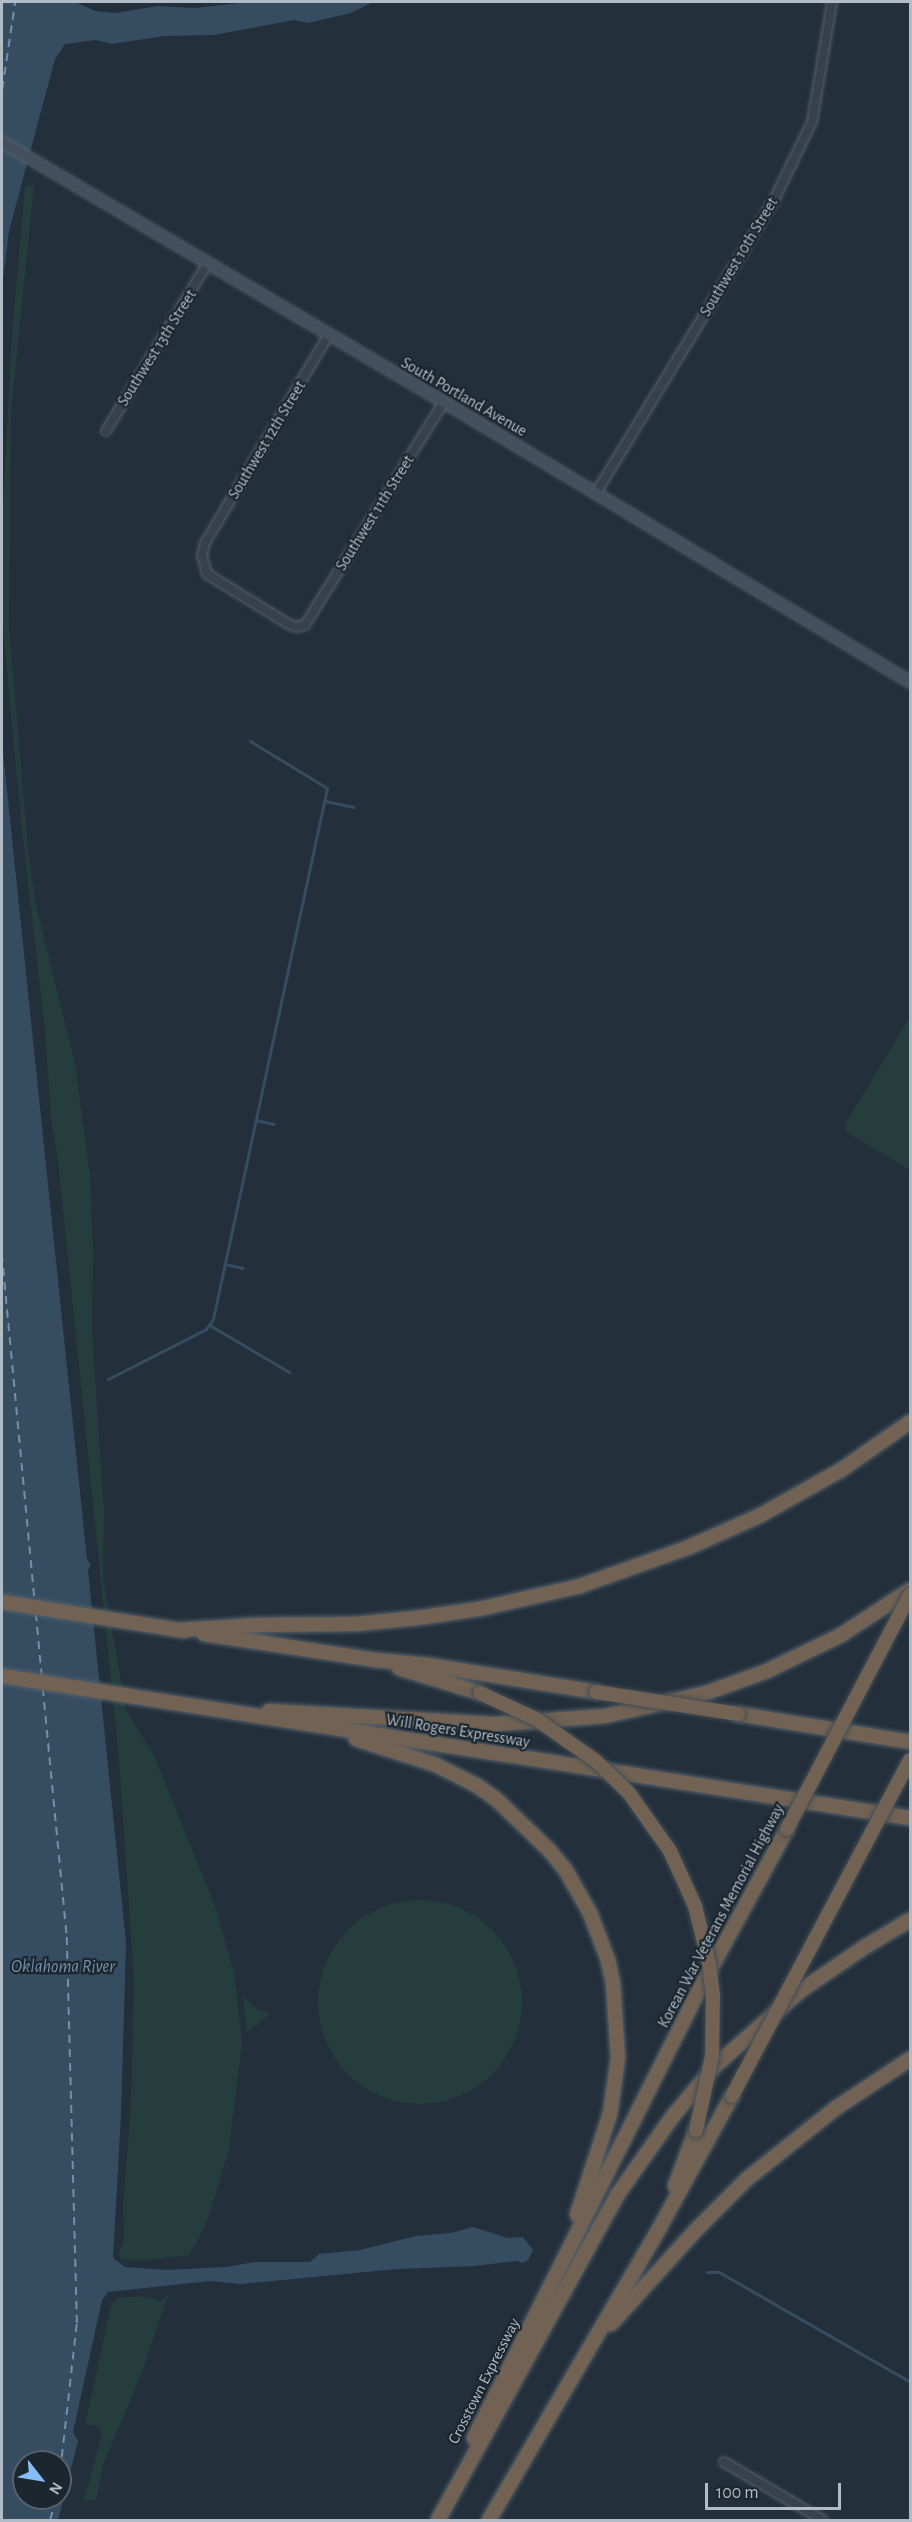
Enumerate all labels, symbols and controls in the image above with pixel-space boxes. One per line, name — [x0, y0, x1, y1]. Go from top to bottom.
street label: Southwest 10th Street — [696, 194, 782, 320]
street label: Southwest 13th Street — [113, 286, 201, 410]
street label: South Portland Avenue — [398, 353, 530, 441]
street label: Southwest 12th Street — [224, 377, 310, 503]
street label: Southwest 11th Street — [332, 452, 418, 574]
street label: Will Rogers Expressway — [385, 1710, 531, 1752]
street label: Korean War Veterans Memorial Highway — [654, 1801, 788, 2031]
water label: Oklahoma River — [11, 1956, 115, 1978]
street label: Crosstown Expressway — [444, 2315, 524, 2447]
north arrow — [12, 2450, 72, 2510]
scale bar — [708, 2471, 844, 2509]
text: N — [46, 2479, 65, 2497]
text: 100 m — [716, 2484, 759, 2502]

